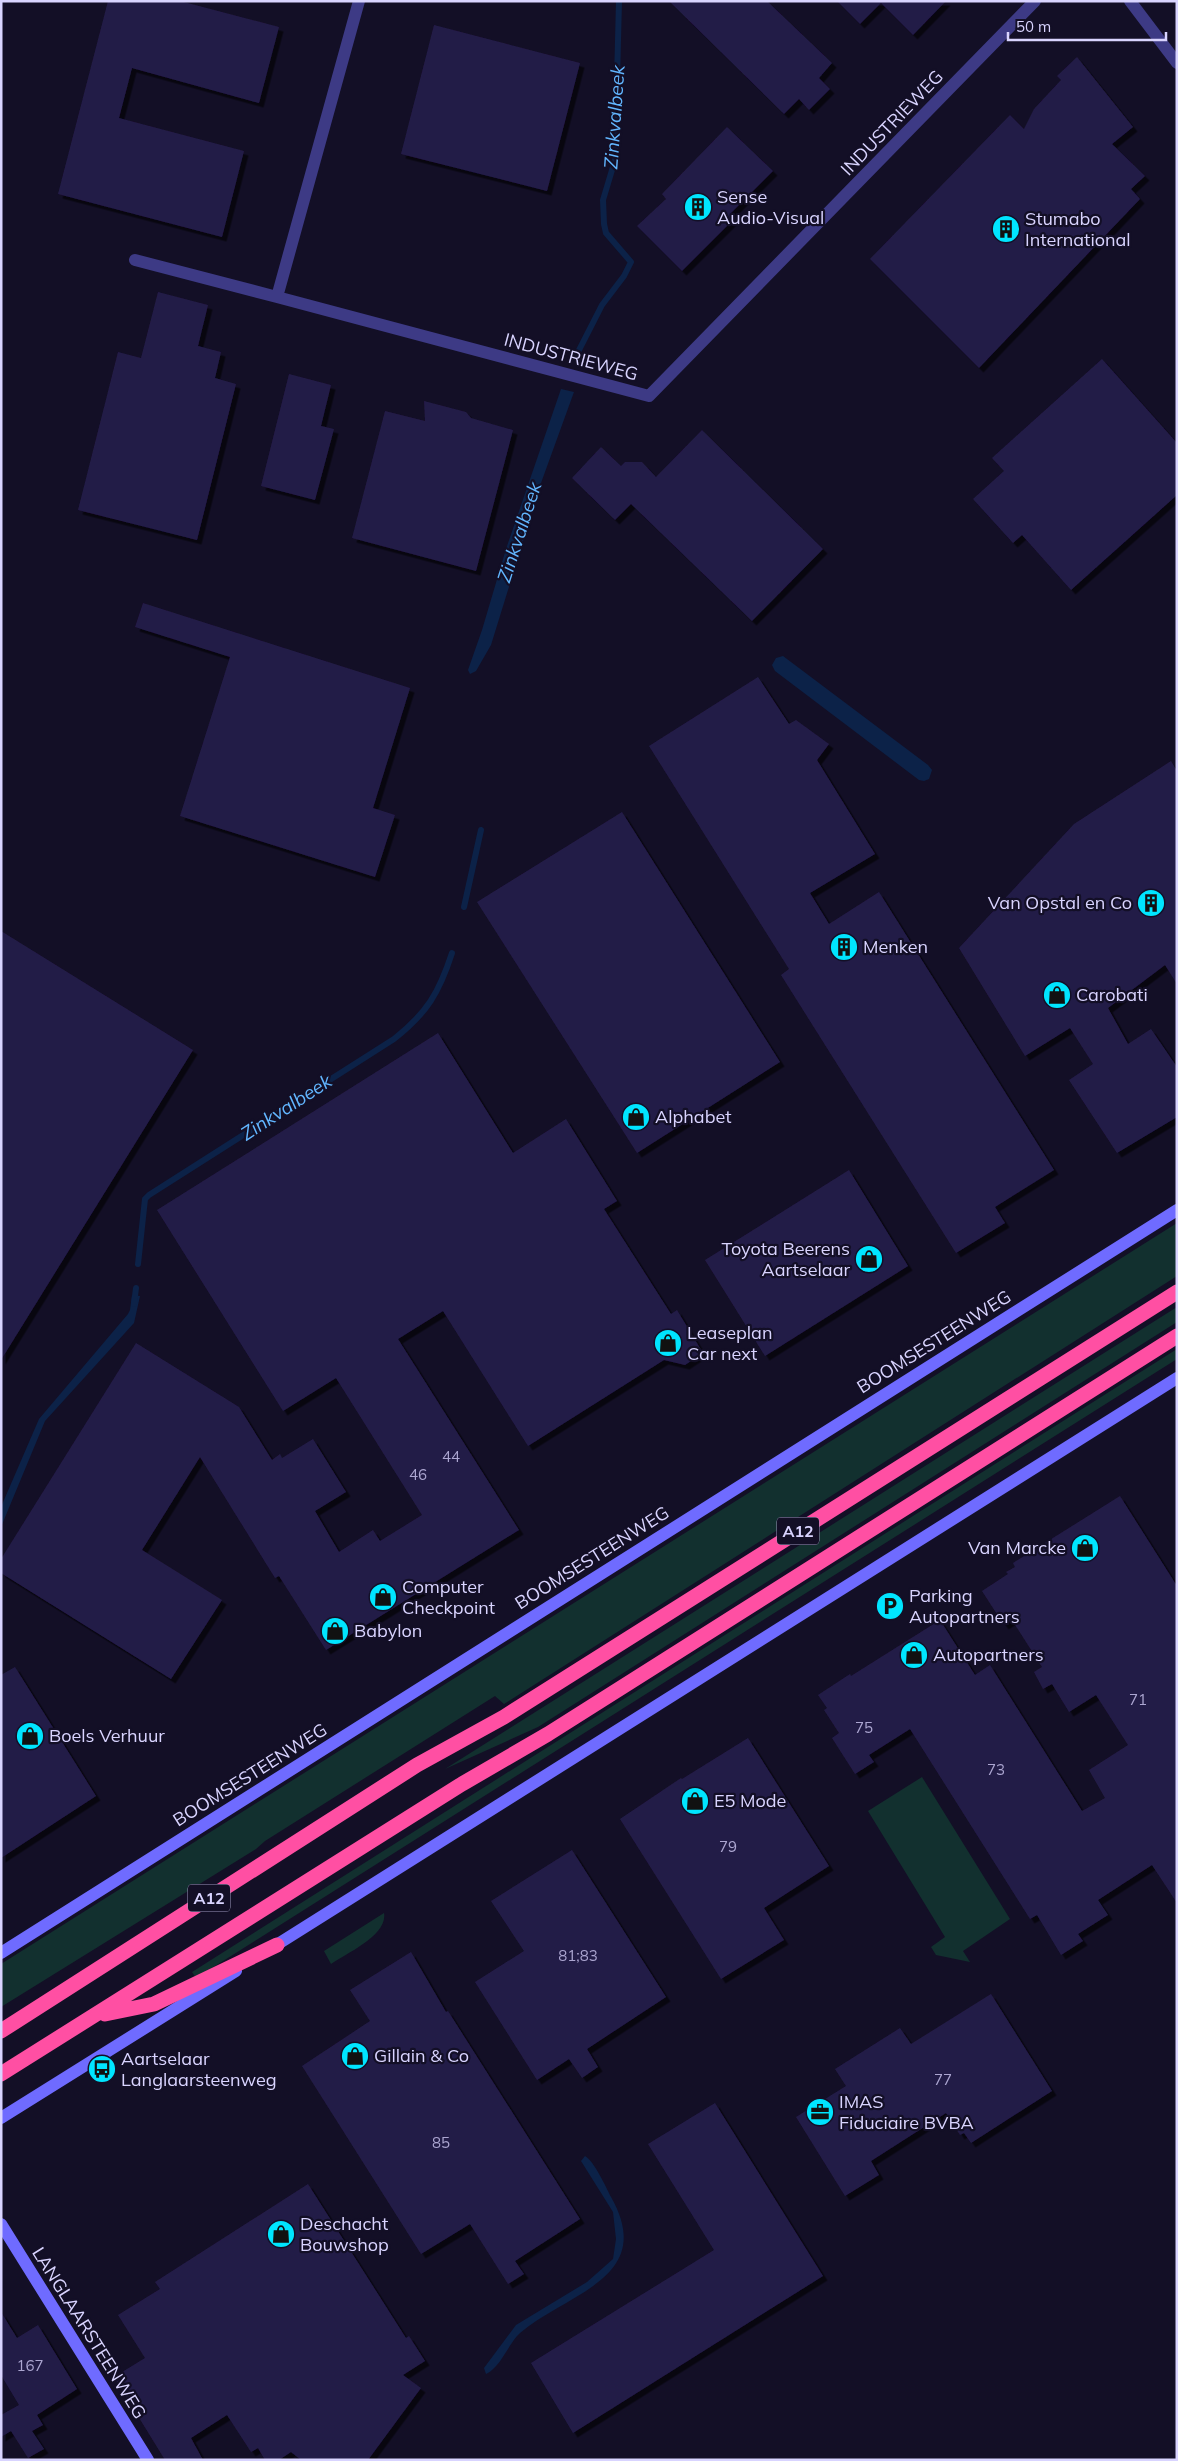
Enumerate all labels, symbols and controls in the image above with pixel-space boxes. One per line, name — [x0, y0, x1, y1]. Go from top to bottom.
scale bar — [1008, 10, 1166, 42]
text: 50 m — [1016, 17, 1051, 36]
water label: Zinkvalbeek — [598, 63, 630, 170]
street label: INDUSTRIEWEG — [836, 65, 948, 180]
place label: Sense Audio-Visual — [717, 185, 824, 229]
building icon: Sense Audio-Visual — [683, 192, 713, 222]
place label: Stumabo International — [1025, 207, 1131, 251]
building icon: Stumabo International — [991, 214, 1021, 244]
street label: INDUSTRIEWEG — [502, 328, 641, 385]
water label: Zinkvalbeek — [491, 478, 547, 585]
building icon: Van Opstal en Co — [1136, 888, 1166, 918]
place label: Van Opstal en Co — [988, 891, 1132, 914]
building icon: Menken — [829, 932, 859, 962]
place label: Menken — [863, 935, 928, 958]
shop icon: Carobati — [1042, 980, 1072, 1010]
place label: Carobati — [1076, 983, 1148, 1006]
water label: Zinkvalbeek — [236, 1068, 337, 1145]
shop icon: Alphabet — [621, 1102, 651, 1132]
place label: Alphabet — [655, 1105, 732, 1128]
place label: Toyota Beerens Aartselaar — [721, 1237, 850, 1281]
shop icon: Toyota Beerens Aartselaar — [854, 1244, 884, 1274]
street label: BOOMSESTEENWEG — [852, 1285, 1015, 1398]
place label: Leaseplan Car next — [687, 1321, 772, 1365]
shop icon: Leaseplan Car next — [653, 1328, 683, 1358]
house number: 44 — [442, 1447, 460, 1466]
house number: 46 — [409, 1465, 427, 1484]
street label: BOOMSESTEENWEG — [510, 1501, 673, 1614]
road number: A12 — [777, 1518, 819, 1544]
shop icon: Van Marcke — [1070, 1533, 1100, 1563]
place label: Van Marcke — [968, 1536, 1066, 1559]
place label: Computer Checkpoint — [402, 1575, 495, 1619]
shop icon: Computer Checkpoint — [368, 1582, 398, 1612]
place label: Parking Autopartners — [909, 1584, 1020, 1628]
parking icon: Parking Autopartners — [875, 1591, 905, 1621]
shop icon: Babylon — [320, 1616, 350, 1646]
place label: Babylon — [354, 1619, 422, 1642]
shop icon: Autopartners — [899, 1640, 929, 1670]
place label: Autopartners — [933, 1643, 1044, 1666]
house number: 71 — [1129, 1690, 1147, 1709]
street label: BOOMSESTEENWEG — [168, 1718, 331, 1831]
house number: 75 — [855, 1718, 873, 1737]
shop icon: Boels Verhuur — [15, 1721, 45, 1751]
place label: Boels Verhuur — [49, 1724, 165, 1747]
house number: 73 — [987, 1760, 1005, 1779]
shop icon: E5 Mode — [680, 1786, 710, 1816]
place label: E5 Mode — [714, 1789, 786, 1812]
house number: 79 — [719, 1837, 737, 1856]
road number: A12 — [188, 1885, 230, 1912]
house number: 81;83 — [558, 1946, 598, 1965]
shop icon: Gillain & Co — [340, 2041, 370, 2071]
place label: Gillain & Co — [374, 2044, 469, 2067]
place label: Aartselaar Langlaarsteenweg — [121, 2047, 277, 2091]
bus stop icon: Aartselaar Langlaarsteenweg — [87, 2054, 117, 2084]
house number: 77 — [934, 2070, 952, 2089]
place label: IMAS Fiduciaire BVBA — [839, 2090, 974, 2134]
office icon: IMAS Fiduciaire BVBA — [805, 2097, 835, 2127]
house number: 85 — [432, 2133, 450, 2152]
place label: Deschacht Bouwshop — [300, 2212, 389, 2256]
shop icon: Deschacht Bouwshop — [266, 2219, 296, 2249]
street label: LANGLAARSTEENWEG — [27, 2243, 152, 2423]
house number: 167 — [16, 2356, 44, 2375]

